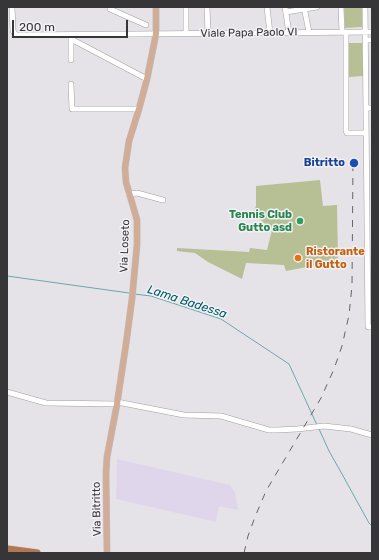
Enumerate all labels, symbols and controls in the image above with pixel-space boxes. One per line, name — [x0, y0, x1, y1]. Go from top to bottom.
scale bar — [14, 12, 130, 38]
text: 200 m — [19, 20, 55, 34]
street label: Viale Papa Paolo VI — [200, 26, 298, 40]
place label: Bitritto — [304, 156, 345, 170]
marker: Bitritto — [348, 157, 360, 169]
place label: Tennis Club Gutto asd — [229, 208, 292, 234]
marker: Tennis Club Gutto asd — [295, 216, 305, 226]
street label: Via Loseto — [117, 219, 133, 273]
place label: Ristorante il Gutto — [306, 245, 365, 271]
marker: Ristorante il Gutto — [293, 253, 303, 263]
water label: Lama Badessa — [145, 282, 229, 322]
street label: Via Bitritto — [90, 482, 104, 536]

